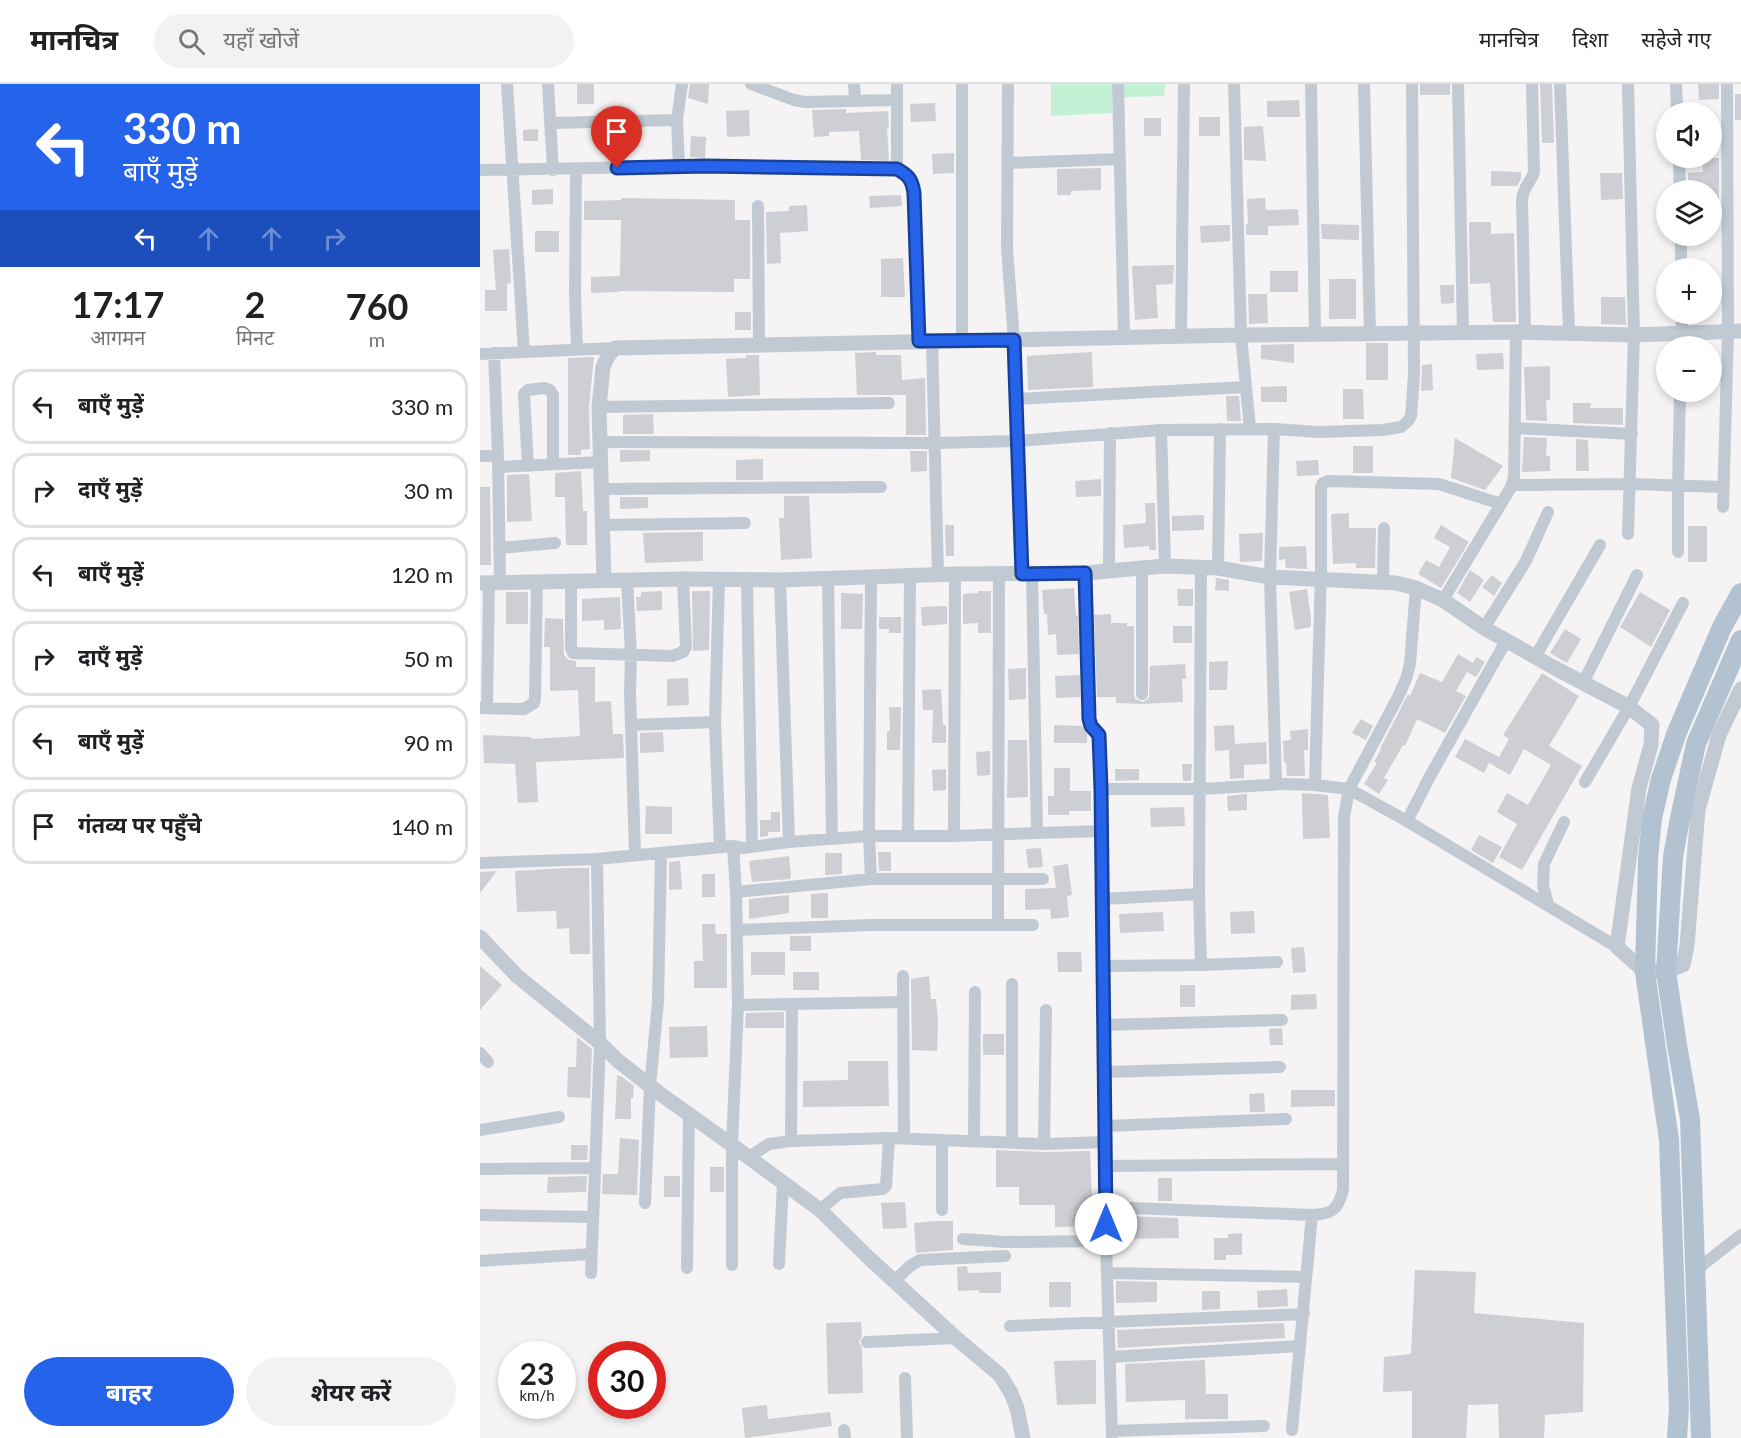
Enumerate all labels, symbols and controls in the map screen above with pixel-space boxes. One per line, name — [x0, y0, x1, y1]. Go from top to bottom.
search box — [154, 14, 574, 68]
text: मानचित्र — [30, 22, 118, 56]
icon: search — [175, 25, 208, 58]
text: यहाँ खोजें — [223, 26, 299, 53]
text: मानचित्र — [1479, 26, 1539, 51]
text: दिशा — [1572, 26, 1608, 51]
text: सहेजे गए — [1641, 26, 1711, 51]
map controls — [1656, 102, 1722, 402]
button: sound — [1656, 102, 1722, 168]
text: 330 m — [123, 103, 241, 153]
pin — [591, 106, 642, 168]
icon: left — [24, 108, 102, 186]
icon: arrive — [600, 115, 633, 148]
text: बाएँ मुड़ें — [123, 154, 198, 187]
button: layers — [1656, 180, 1722, 246]
icon: left — [129, 222, 162, 255]
icon: ahead — [192, 222, 225, 255]
icon: ahead — [255, 222, 288, 255]
icon: right — [318, 222, 351, 255]
button: + — [1656, 258, 1722, 324]
text: 17:17 — [72, 282, 164, 326]
text: 2 — [245, 282, 266, 326]
text: 760 — [346, 284, 408, 328]
text: आगमन — [91, 325, 145, 349]
text: मिनट — [236, 325, 274, 349]
text: m — [369, 327, 385, 351]
button: − — [1656, 336, 1722, 402]
icon: left — [27, 390, 60, 423]
text: बाएँ मुड़ें — [78, 391, 144, 418]
text: 330 m — [391, 393, 453, 420]
icon: right — [27, 474, 60, 507]
text: दाएँ मुड़ें — [78, 475, 142, 502]
text: 30 m — [404, 477, 453, 504]
icon: left — [27, 558, 60, 591]
text: बाएँ मुड़ें — [78, 559, 144, 586]
text: 120 m — [391, 561, 453, 588]
icon: right — [27, 642, 60, 675]
text: दाएँ मुड़ें — [78, 643, 142, 670]
text: 50 m — [404, 645, 453, 672]
icon: left — [27, 726, 60, 759]
text: बाएँ मुड़ें — [78, 727, 144, 754]
text: 90 m — [404, 729, 453, 756]
icon: arrive — [27, 810, 60, 843]
text: गंतव्य पर पहुँचे — [78, 811, 202, 838]
text: 140 m — [391, 813, 453, 840]
position arrow — [1074, 1192, 1138, 1256]
speed limit sign: 30 — [588, 1341, 666, 1419]
text: 23 — [520, 1355, 554, 1391]
button: बाहर — [24, 1357, 234, 1426]
button: शेयर करें — [246, 1357, 456, 1426]
text: km/h — [519, 1386, 555, 1404]

